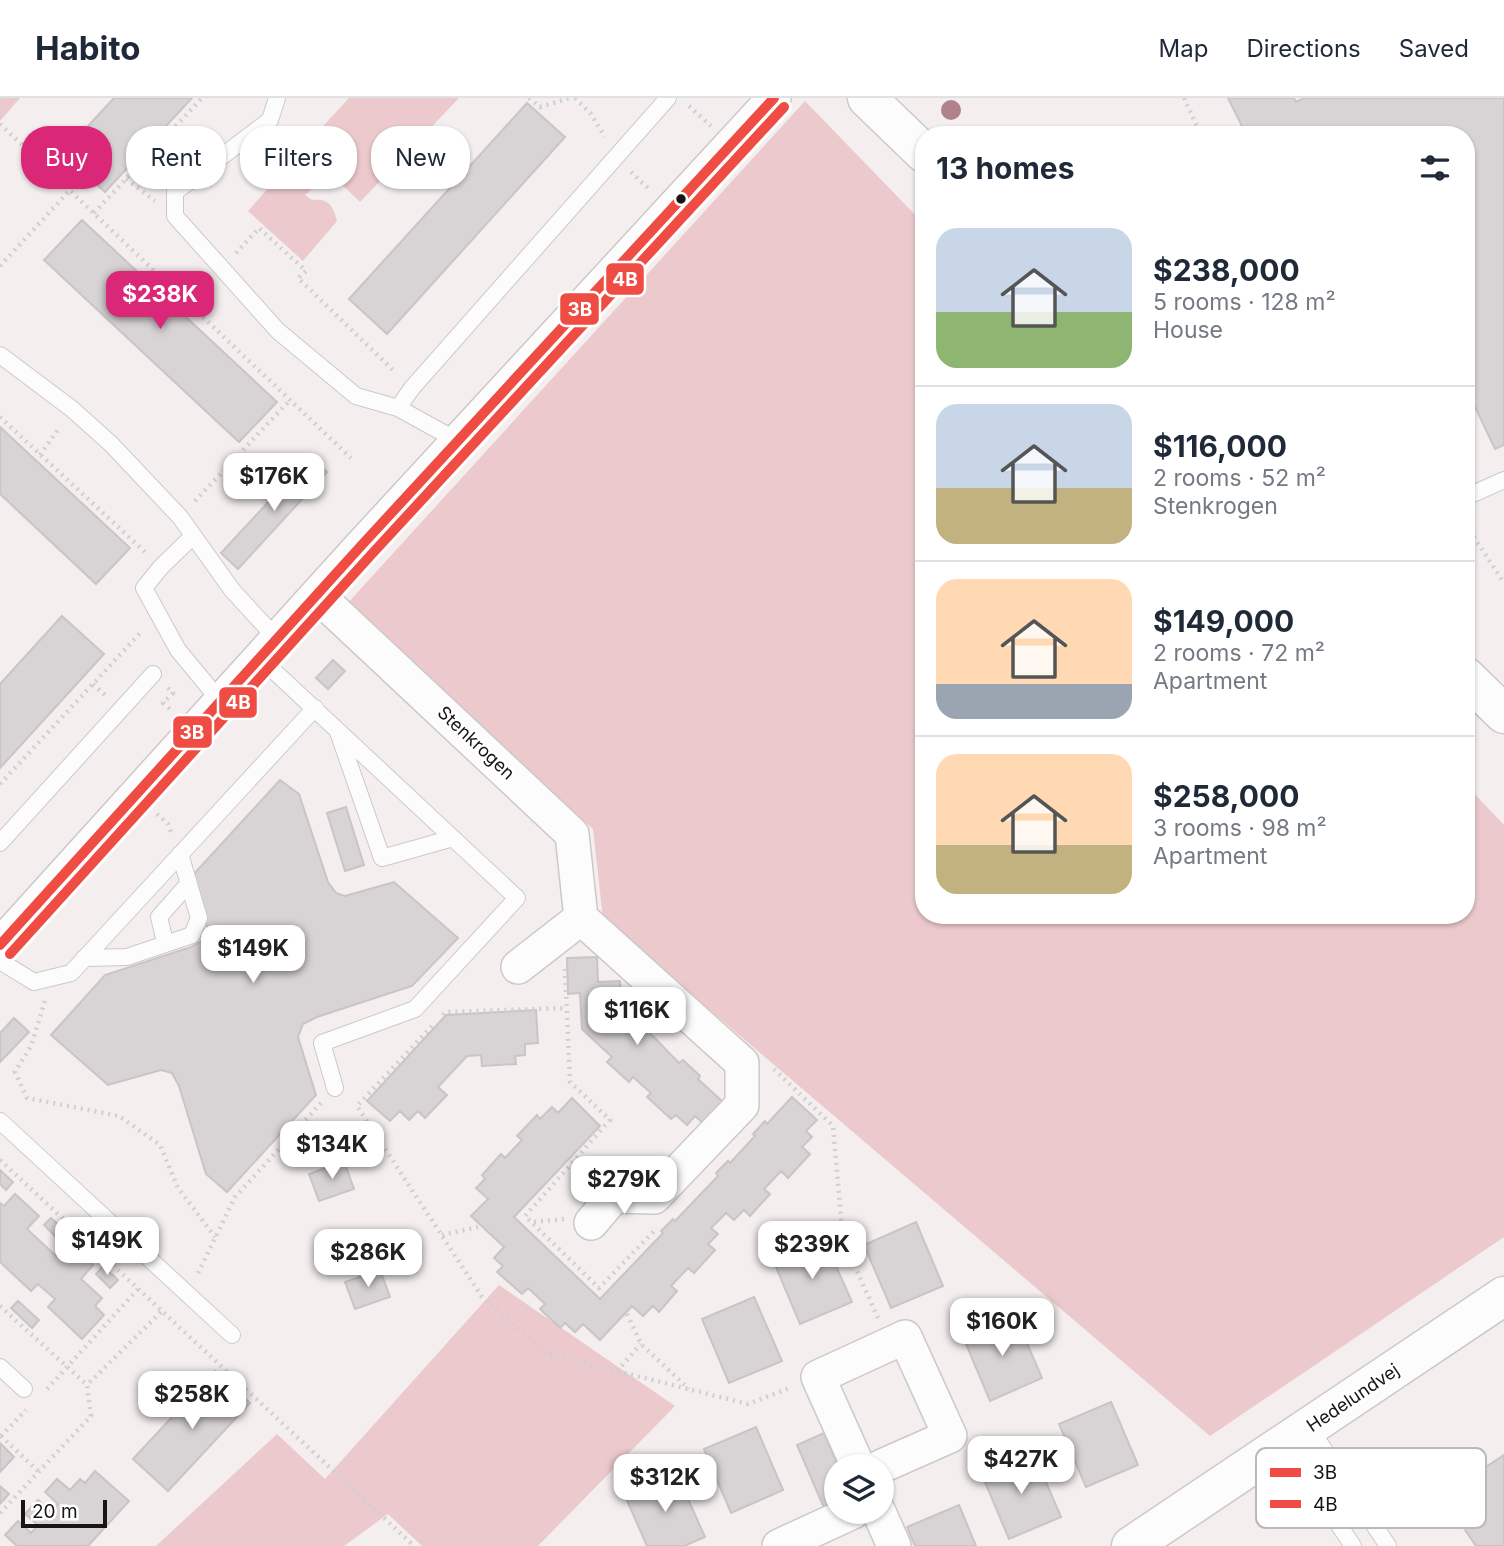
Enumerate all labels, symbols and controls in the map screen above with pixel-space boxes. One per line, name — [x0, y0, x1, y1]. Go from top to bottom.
text: Habito — [35, 28, 141, 68]
text: Map — [1159, 34, 1208, 63]
text: Directions — [1246, 34, 1361, 63]
text: Saved — [1399, 34, 1469, 63]
chip: Buy — [21, 126, 112, 189]
chip: Rent — [126, 126, 226, 189]
chip: Filters — [240, 126, 357, 189]
chip: New — [371, 126, 470, 189]
icon: filters — [1416, 149, 1454, 187]
text: 13 homes — [936, 150, 1075, 186]
unlabelled marker — [674, 192, 688, 206]
text: $238,000 — [1153, 252, 1300, 288]
icon: home — [992, 256, 1076, 340]
line badge: 4B — [605, 262, 645, 296]
text: 4B — [612, 268, 638, 291]
pin: $238K — [111, 272, 209, 331]
text: $238K — [122, 280, 198, 308]
text: 5 rooms · 128 m² — [1153, 288, 1336, 316]
line badge: 3B — [559, 292, 600, 326]
text: 3B — [568, 298, 592, 321]
text: House — [1153, 316, 1223, 344]
text: $116,000 — [1153, 428, 1287, 464]
icon: home — [992, 432, 1076, 516]
pin: $176K — [225, 454, 323, 513]
text: $176K — [239, 462, 309, 490]
text: 2 rooms · 52 m² — [1153, 464, 1326, 492]
text: Stenkrogen — [1153, 492, 1278, 520]
text: $149,000 — [1153, 603, 1294, 639]
icon: home — [992, 607, 1076, 691]
text: 2 rooms · 72 m² — [1153, 639, 1325, 667]
text: Apartment — [1153, 667, 1267, 695]
line badge: 4B — [218, 686, 258, 719]
text: 4B — [225, 691, 251, 714]
street label: Stenkrogen — [433, 702, 519, 784]
line badge: 3B — [172, 715, 213, 749]
text: 3B — [180, 721, 204, 744]
text: $258,000 — [1153, 778, 1299, 814]
icon: home — [992, 782, 1076, 866]
text: 3 rooms · 98 m² — [1153, 814, 1327, 842]
text: Apartment — [1153, 842, 1267, 870]
pin: $149K — [204, 926, 302, 985]
text: $149K — [217, 934, 289, 962]
pin: $116K — [588, 988, 686, 1047]
text: $116K — [604, 996, 670, 1024]
pin: $134K — [283, 1122, 381, 1181]
text: $134K — [296, 1130, 368, 1158]
pin: $279K — [575, 1156, 673, 1216]
text: $279K — [587, 1165, 661, 1193]
pin: $149K — [58, 1218, 156, 1277]
pin: $239K — [763, 1222, 861, 1281]
text: $149K — [71, 1226, 143, 1254]
pin: $286K — [319, 1230, 417, 1289]
text: $239K — [774, 1230, 850, 1258]
text: $286K — [330, 1238, 406, 1266]
pin: $160K — [953, 1298, 1051, 1358]
text: $160K — [966, 1307, 1038, 1335]
street label: Hedelundvej — [1303, 1359, 1403, 1436]
pin: $258K — [143, 1372, 241, 1431]
text: $258K — [154, 1380, 230, 1408]
pin: $427K — [972, 1436, 1070, 1496]
text: $427K — [983, 1445, 1059, 1473]
legend — [1256, 1448, 1486, 1528]
pin: $312K — [616, 1454, 714, 1514]
map controls — [824, 1454, 894, 1524]
button: layers — [824, 1454, 894, 1524]
text: 3B — [1313, 1461, 1337, 1484]
text: $312K — [630, 1463, 700, 1491]
text: 4B — [1313, 1493, 1338, 1516]
scale bar — [21, 1497, 107, 1529]
text: 20 m — [32, 1500, 78, 1523]

